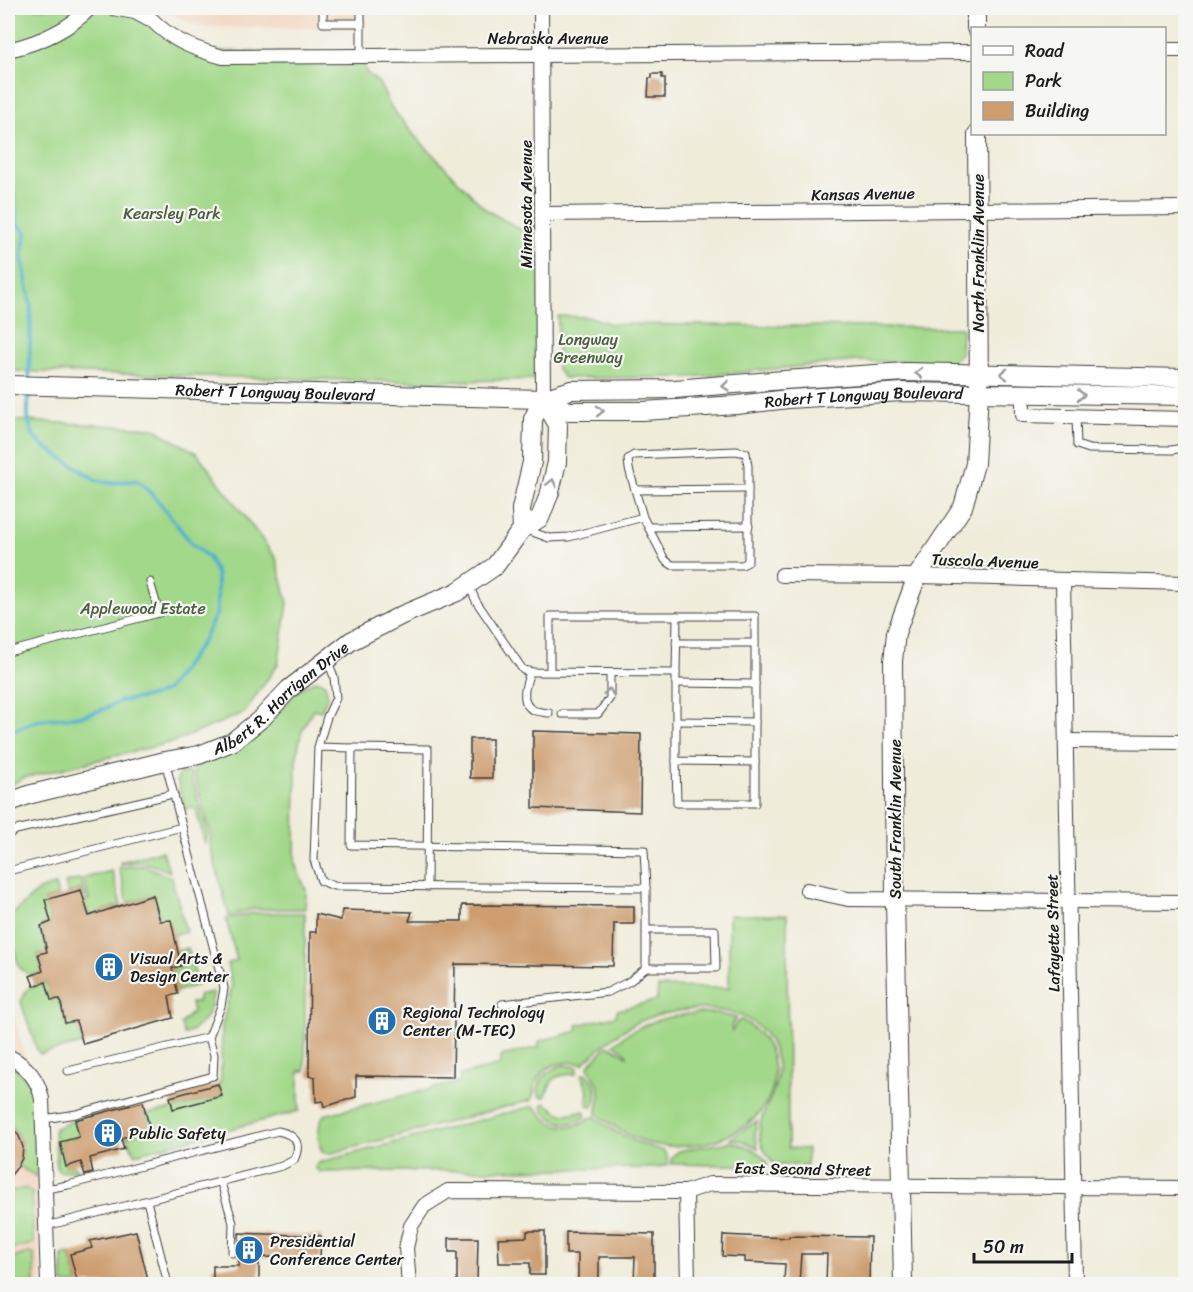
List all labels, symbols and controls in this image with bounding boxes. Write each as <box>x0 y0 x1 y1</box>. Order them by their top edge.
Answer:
street label: Nebraska Avenue <box>487 24 609 53</box>
legend <box>971 27 1166 135</box>
text: Road <box>1025 35 1065 67</box>
text: Park <box>1025 65 1062 97</box>
text: Building <box>1025 95 1089 127</box>
street label: Minnesota Avenue <box>512 140 541 268</box>
street label: North Franklin Avenue <box>964 174 993 332</box>
street label: Kansas Avenue <box>811 179 915 209</box>
park label: Kearsley Park <box>123 199 221 228</box>
park label: Longway Greenway <box>554 325 623 372</box>
one-way arrow <box>915 366 924 379</box>
one-way arrow <box>999 368 1008 380</box>
street label: Robert T Longway Boulevard <box>175 375 376 409</box>
street label: Robert T Longway Boulevard <box>763 377 965 416</box>
one-way arrow <box>722 379 731 392</box>
one-way arrow <box>1077 389 1086 401</box>
one-way arrow <box>595 405 604 417</box>
one-way arrow <box>545 478 558 488</box>
street label: Tuscola Avenue <box>931 545 1039 577</box>
park label: Applewood Estate <box>79 594 206 623</box>
street label: Albert R. Horrigan Drive <box>207 633 355 763</box>
one-way arrow <box>602 687 615 697</box>
street label: South Franklin Avenue <box>881 739 910 899</box>
street label: Lafayette Street <box>1037 874 1069 992</box>
place label: Visual Arts & Design Center <box>130 944 230 991</box>
building icon: Visual Arts & Design Center <box>93 951 125 983</box>
place label: Regional Technology Center (M-TEC) <box>403 998 545 1045</box>
building icon: Regional Technology Center (M-TEC) <box>366 1005 398 1037</box>
building icon: Public Safety <box>92 1117 124 1149</box>
place label: Public Safety <box>129 1119 227 1148</box>
street label: East Second Street <box>734 1153 872 1185</box>
scale bar <box>974 1226 1072 1264</box>
place label: Presidential Conference Center <box>270 1227 405 1274</box>
text: 50 m <box>983 1231 1024 1263</box>
building icon: Presidential Conference Center <box>233 1234 265 1266</box>

